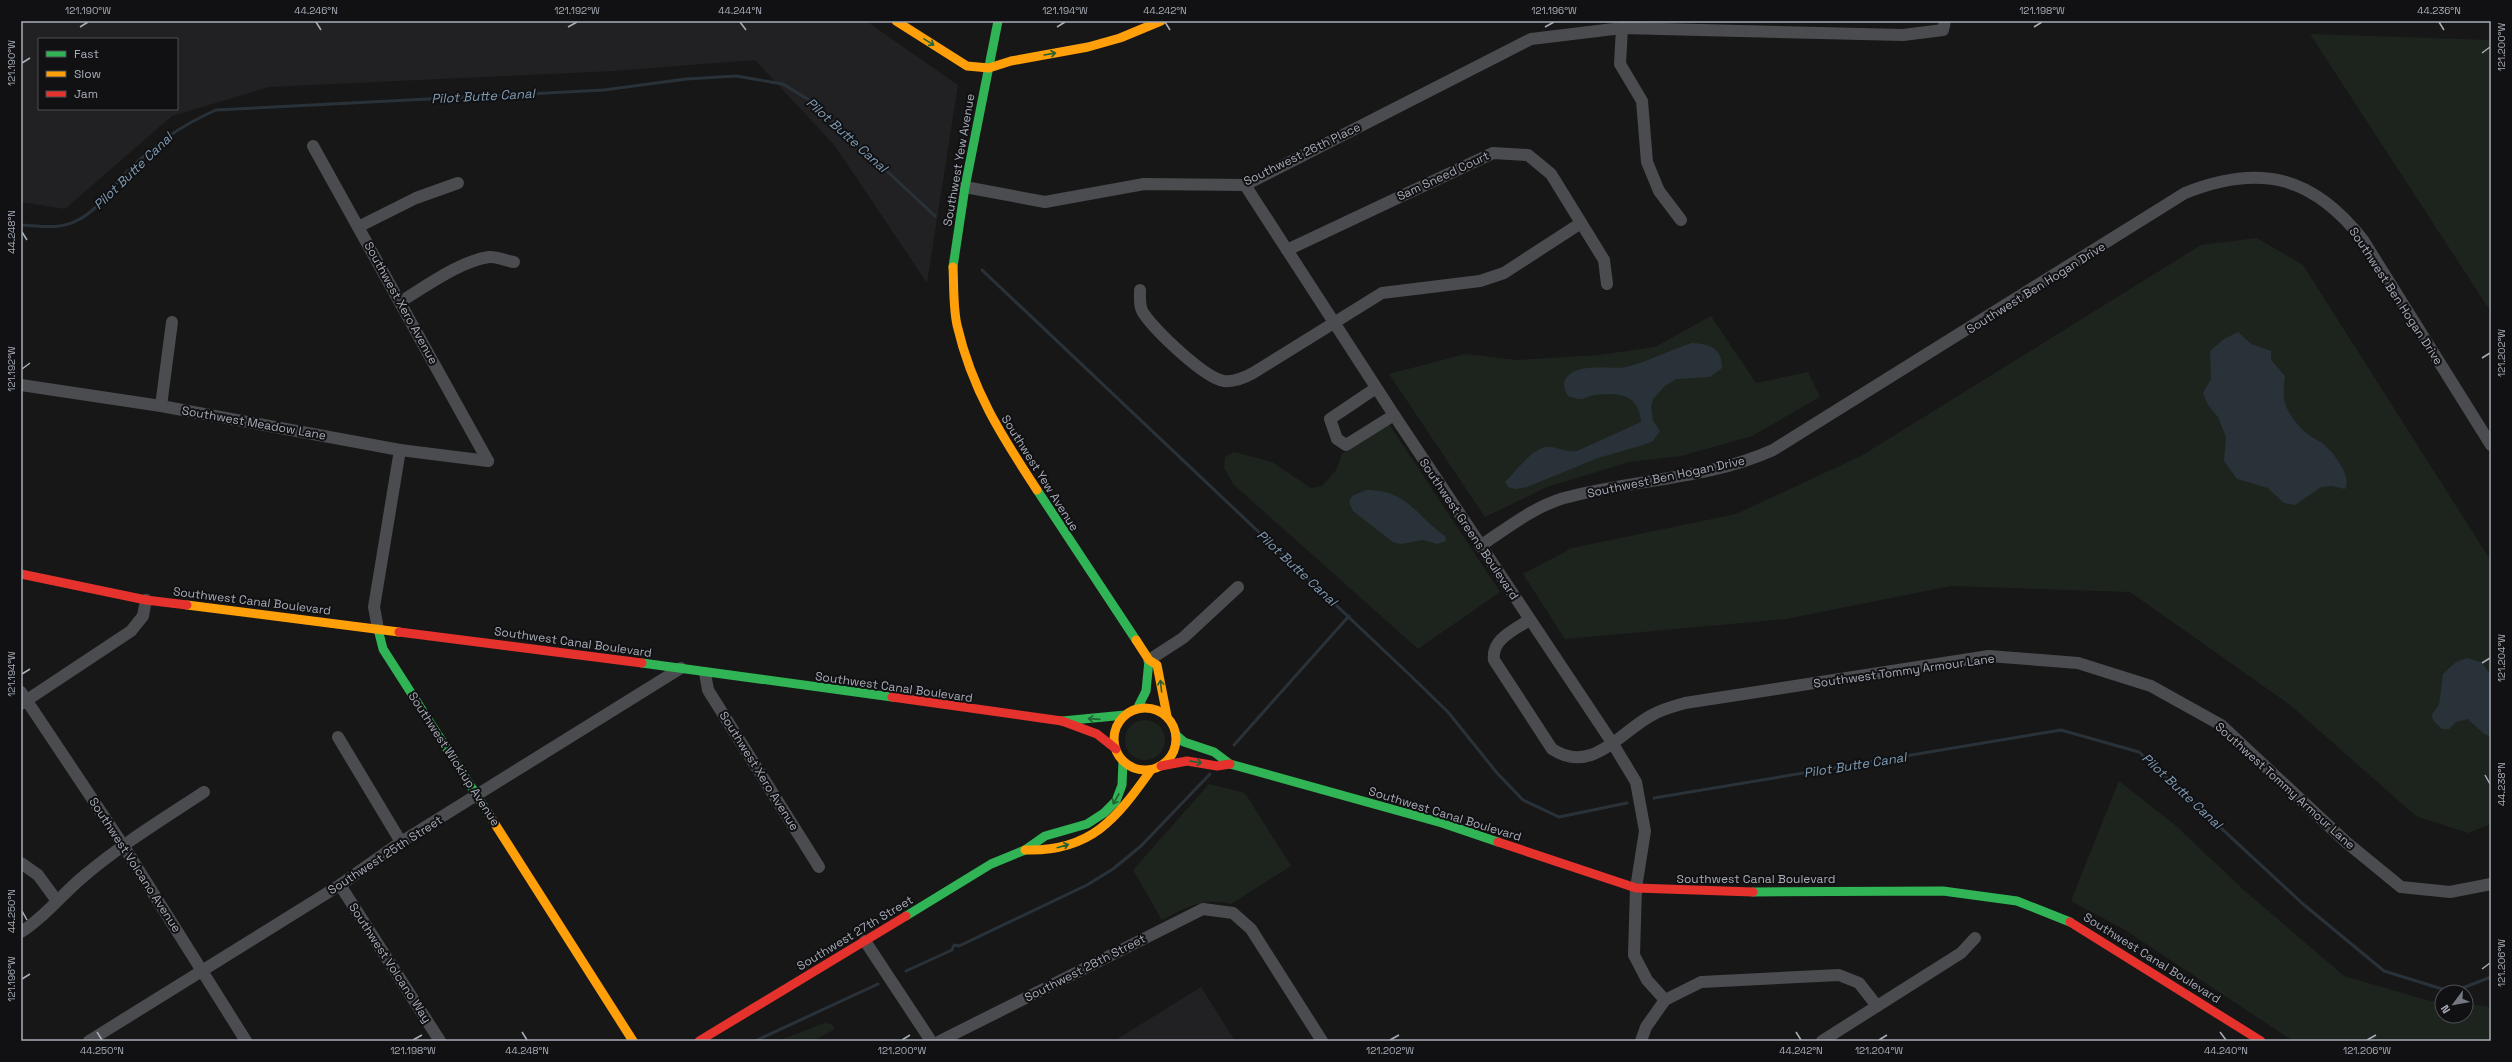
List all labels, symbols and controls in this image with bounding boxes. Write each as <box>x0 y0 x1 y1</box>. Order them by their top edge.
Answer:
text: 121.190°W <box>65 4 111 17</box>
text: 44.246°N <box>294 4 338 17</box>
text: 121.192°W <box>554 4 600 17</box>
text: 44.244°N <box>718 4 762 17</box>
text: 121.194°W <box>1042 4 1088 17</box>
text: 44.242°N <box>1143 4 1187 17</box>
text: 121.196°W <box>1531 4 1577 17</box>
text: 121.198°W <box>2019 4 2065 17</box>
text: 44.236°N <box>2417 4 2461 17</box>
text: 121.200°W <box>2495 23 2508 71</box>
legend <box>38 38 178 110</box>
one-way arrow <box>923 38 934 46</box>
text: 121.190°W <box>5 40 18 86</box>
text: Fast <box>74 46 99 62</box>
one-way arrow <box>1043 50 1056 58</box>
text: Slow <box>74 66 101 82</box>
water label: Pilot Butte Canal <box>431 85 537 107</box>
text: Jam <box>74 86 98 102</box>
street label: Southwest Yew Avenue <box>939 92 979 228</box>
water label: Pilot Butte Canal <box>803 94 892 177</box>
street label: Southwest 26th Place <box>1241 119 1363 189</box>
water label: Pilot Butte Canal <box>90 128 177 213</box>
street label: Sam Sneed Court <box>1394 148 1492 204</box>
text: 44.248°N <box>5 210 18 254</box>
street label: Southwest Ben Hogan Drive <box>2345 224 2447 368</box>
street label: Southwest Xero Avenue <box>361 239 441 367</box>
street label: Southwest Ben Hogan Drive <box>1964 239 2108 337</box>
text: 121.202°W <box>2495 329 2508 377</box>
text: 121.192°W <box>5 346 18 392</box>
street label: Southwest Meadow Lane <box>181 402 327 444</box>
street label: Southwest Yew Avenue <box>998 412 1082 534</box>
street label: Southwest Ben Hogan Drive <box>1586 452 1746 502</box>
street label: Southwest Greens Boulevard <box>1416 455 1522 603</box>
water label: Pilot Butte Canal <box>1253 526 1342 611</box>
street label: Southwest Canal Boulevard <box>172 583 332 619</box>
street label: Southwest Canal Boulevard <box>493 623 653 661</box>
text: 121.204°W <box>2495 634 2508 682</box>
street label: Southwest Tommy Armour Lane <box>1812 650 1996 692</box>
text: 121.194°W <box>5 651 18 697</box>
street label: Southwest Canal Boulevard <box>814 668 974 706</box>
one-way arrow <box>1157 680 1165 693</box>
street label: Southwest Wickiup Avenue <box>405 689 503 829</box>
street label: Southwest Xero Avenue <box>716 708 802 834</box>
one-way arrow <box>1088 715 1101 722</box>
street label: Southwest Tommy Armour Lane <box>2212 719 2358 853</box>
water label: Pilot Butte Canal <box>1803 748 1909 781</box>
water label: Pilot Butte Canal <box>2138 749 2227 834</box>
one-way arrow <box>1189 758 1202 766</box>
text: 44.238°N <box>2495 762 2508 806</box>
street label: Southwest Canal Boulevard <box>1367 783 1523 845</box>
one-way arrow <box>1112 793 1119 805</box>
street label: Southwest Volcano Avenue <box>85 795 185 935</box>
street label: Southwest 25th Street <box>325 812 445 898</box>
one-way arrow <box>1056 842 1069 849</box>
street label: Southwest Canal Boulevard <box>1677 871 1835 887</box>
text: 44.250°N <box>5 889 18 933</box>
street label: Southwest 27th Street <box>794 892 916 974</box>
street label: Southwest Volcano Way <box>345 900 435 1026</box>
street label: Southwest Canal Boulevard <box>2080 909 2224 1007</box>
street label: Southwest 28th Street <box>1022 931 1148 1005</box>
text: 121.206°W <box>2495 939 2508 987</box>
text: 121.196°W <box>5 956 18 1002</box>
north arrow <box>2434 984 2474 1024</box>
text: N <box>2438 1002 2453 1016</box>
text: 44.250°N <box>80 1044 124 1057</box>
text: 121.198°W <box>390 1044 436 1057</box>
text: 44.248°N <box>505 1044 549 1057</box>
text: 121.200°W <box>878 1044 926 1057</box>
text: 121.202°W <box>1366 1044 1414 1057</box>
text: 44.242°N <box>1779 1044 1823 1057</box>
text: 121.204°W <box>1855 1044 1903 1057</box>
text: 44.240°N <box>2204 1044 2248 1057</box>
text: 121.206°W <box>2343 1044 2391 1057</box>

